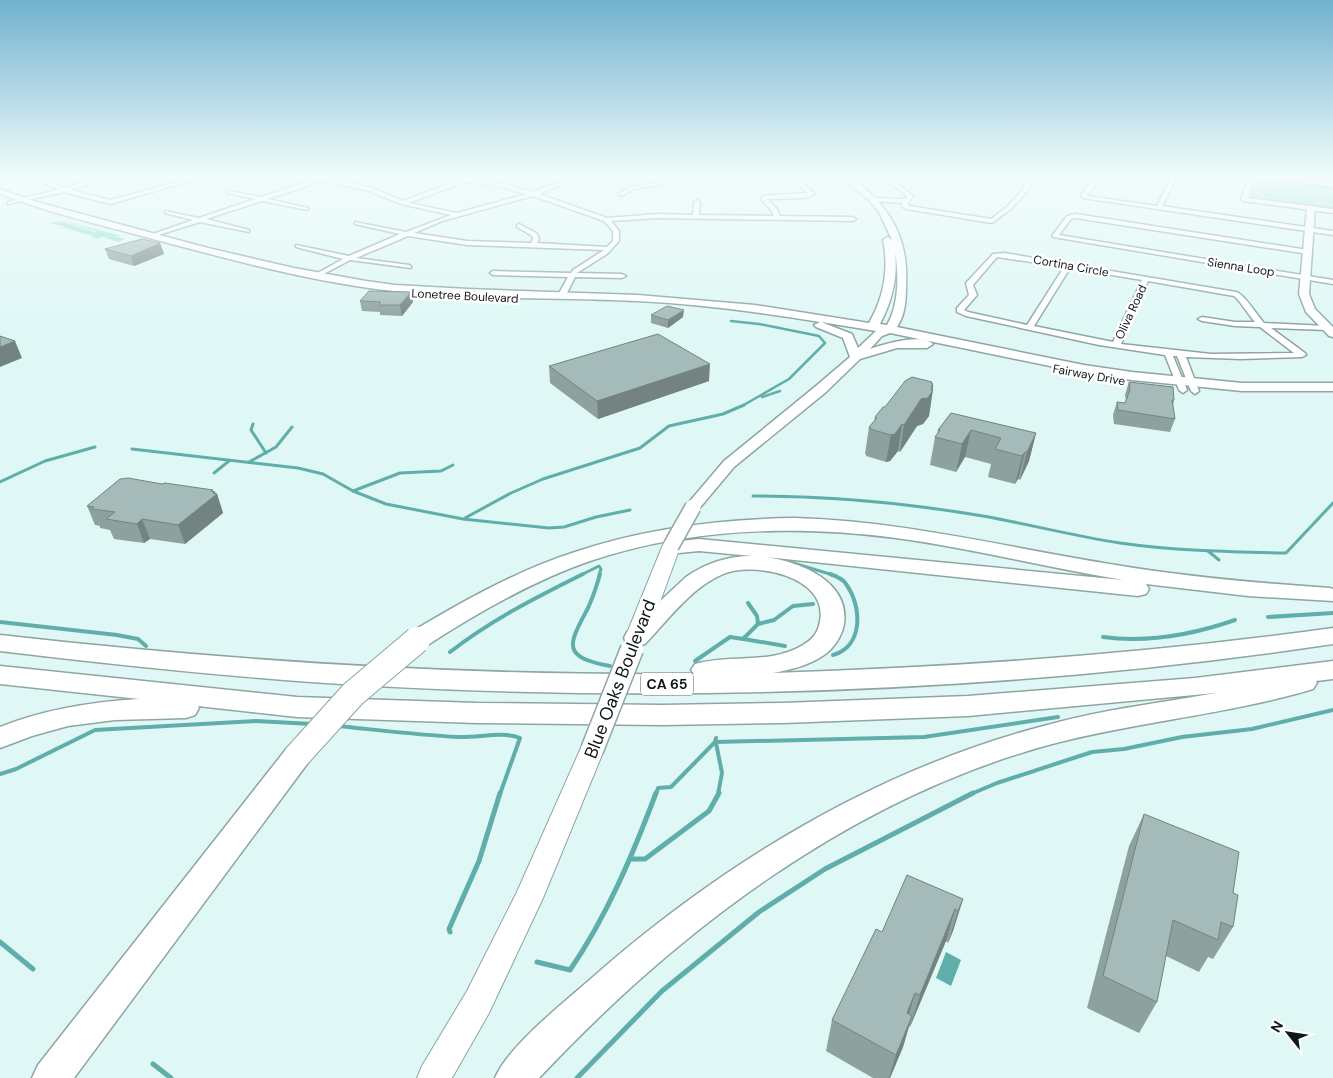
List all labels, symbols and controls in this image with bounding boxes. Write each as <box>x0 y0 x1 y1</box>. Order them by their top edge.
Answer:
street label: Cortina Circle <box>1032 251 1110 281</box>
street label: Sienna Loop <box>1206 254 1276 280</box>
street label: Oliva Road <box>1111 282 1151 342</box>
street label: Lonetree Boulevard <box>411 285 519 307</box>
street label: Fairway Drive <box>1051 361 1127 389</box>
street label: Blue Oaks Boulevard <box>579 596 661 762</box>
road number: CA 65 <box>641 672 693 696</box>
north arrow <box>1263 1008 1313 1058</box>
text: N <box>1266 1018 1287 1035</box>

